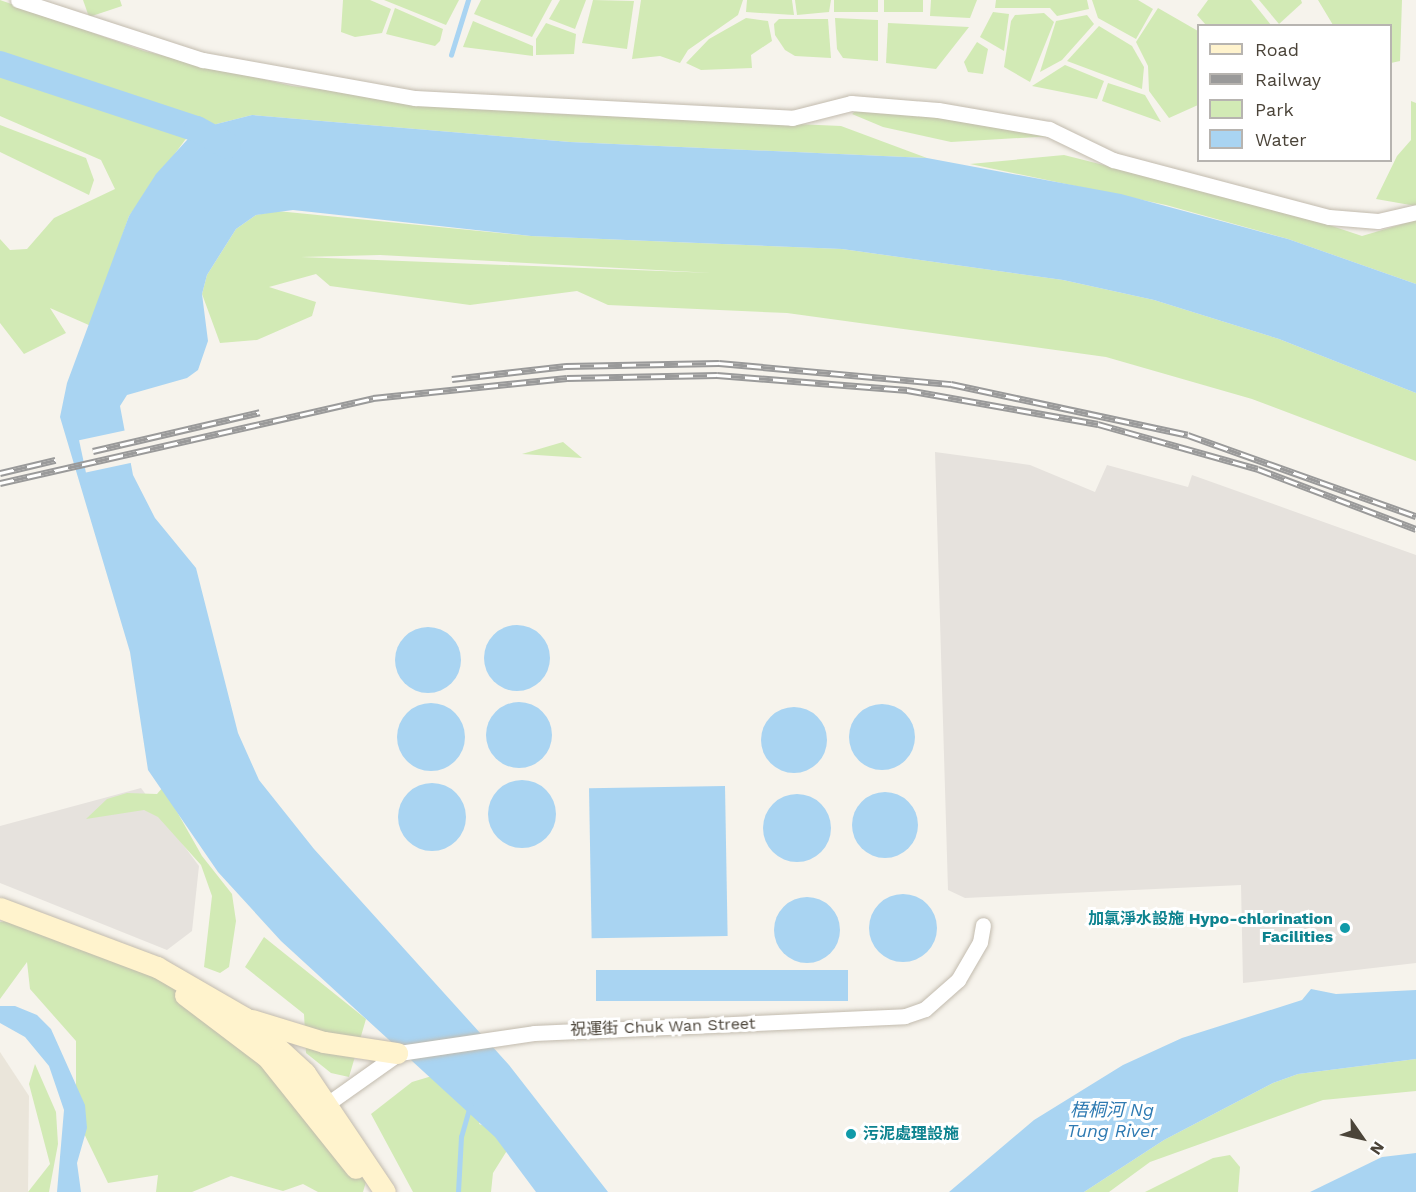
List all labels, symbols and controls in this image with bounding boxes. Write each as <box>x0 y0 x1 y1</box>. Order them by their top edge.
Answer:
legend <box>1197 24 1392 162</box>
text: Road <box>1255 39 1299 60</box>
text: Railway <box>1255 69 1321 90</box>
text: Park <box>1255 99 1294 120</box>
text: Water <box>1255 129 1307 150</box>
place label: 加氯淨水設施 Hypo-chlorination Facilities <box>1088 909 1333 947</box>
marker: 加氯淨水設施 Hypo-chlorination Facilities <box>1338 921 1352 935</box>
street label: 祝運街 Chuk Wan Street <box>570 1014 756 1040</box>
water label: 梧桐河 Ng Tung River <box>1067 1100 1157 1142</box>
north arrow <box>1332 1108 1392 1168</box>
place label: 污泥處理設施 <box>863 1124 959 1144</box>
marker: 污泥處理設施 <box>844 1127 858 1141</box>
text: N <box>1366 1138 1389 1159</box>

